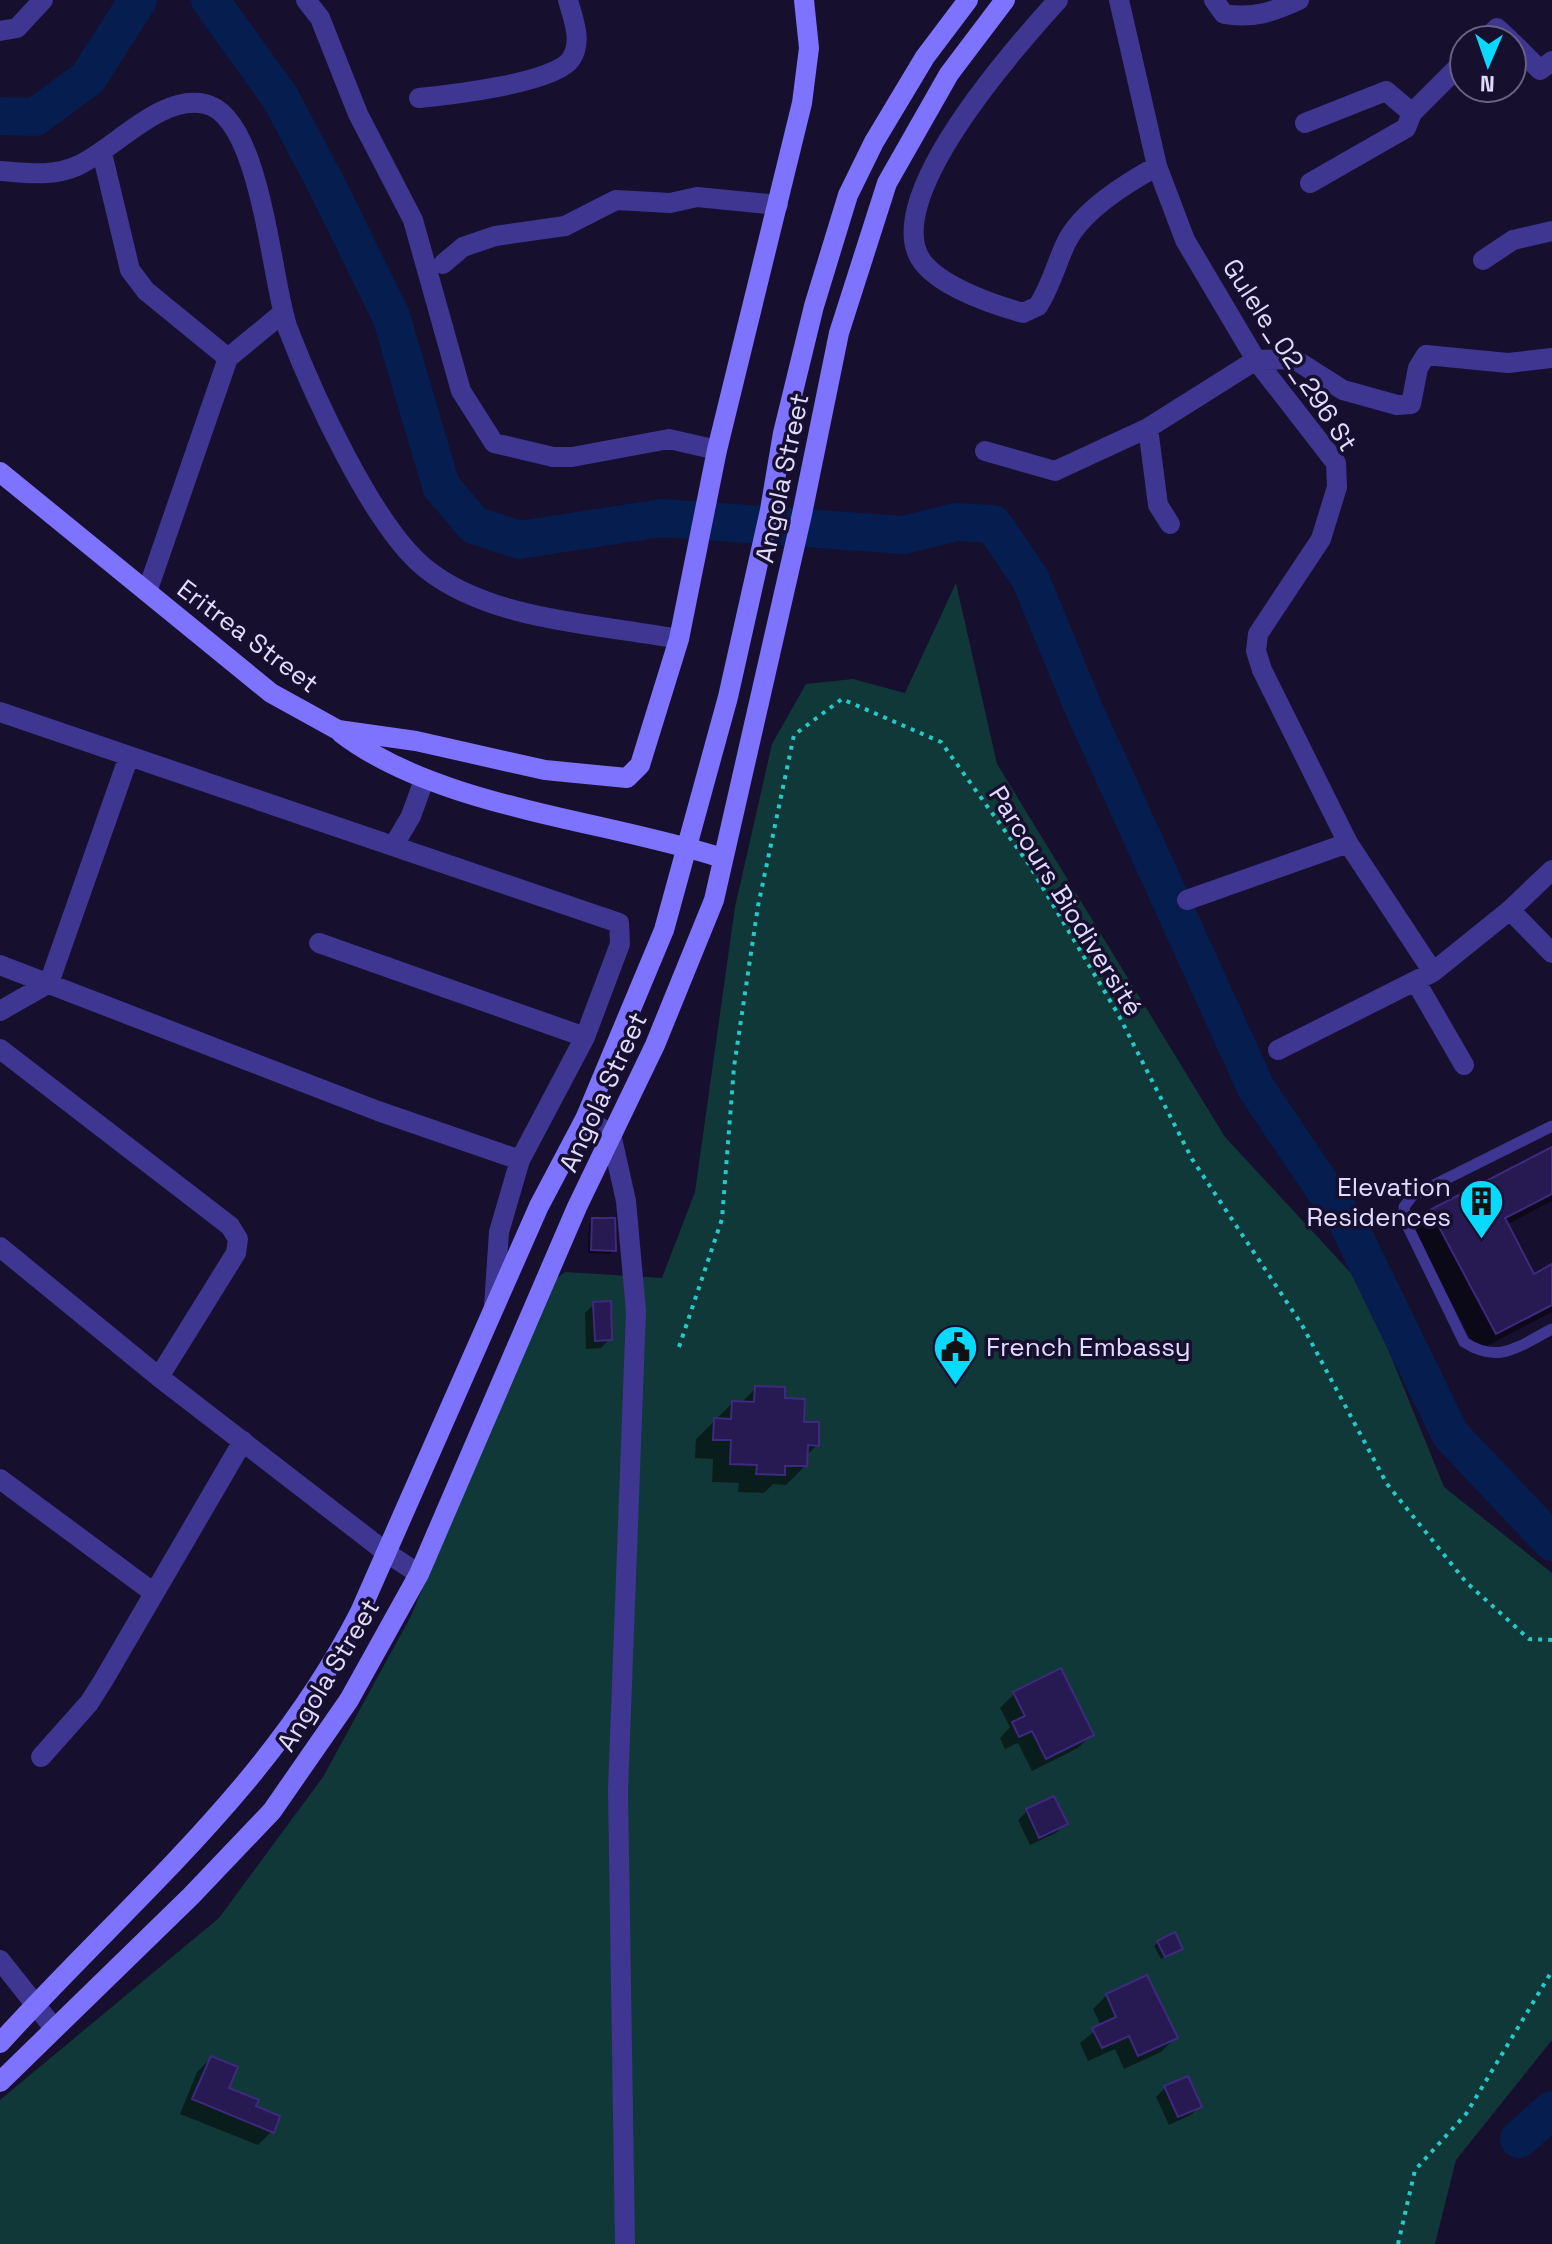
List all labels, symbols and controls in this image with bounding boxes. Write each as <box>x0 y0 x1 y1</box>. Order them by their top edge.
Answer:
north arrow <box>1448 24 1528 104</box>
text: N <box>1479 70 1495 98</box>
street label: Gulele_02_296 St <box>1215 252 1365 458</box>
street label: Angola Street <box>747 390 817 566</box>
street label: Eritrea Street <box>170 572 326 700</box>
street label: Parcours Biodiversité <box>981 780 1151 1022</box>
street label: Angola Street <box>551 1007 655 1177</box>
place label: Elevation Residences <box>1306 1170 1451 1234</box>
building icon: Elevation Residences <box>1458 1178 1506 1241</box>
public building icon: French Embassy <box>931 1323 979 1386</box>
place label: French Embassy <box>986 1330 1191 1364</box>
street label: Angola Street <box>269 1592 387 1758</box>

